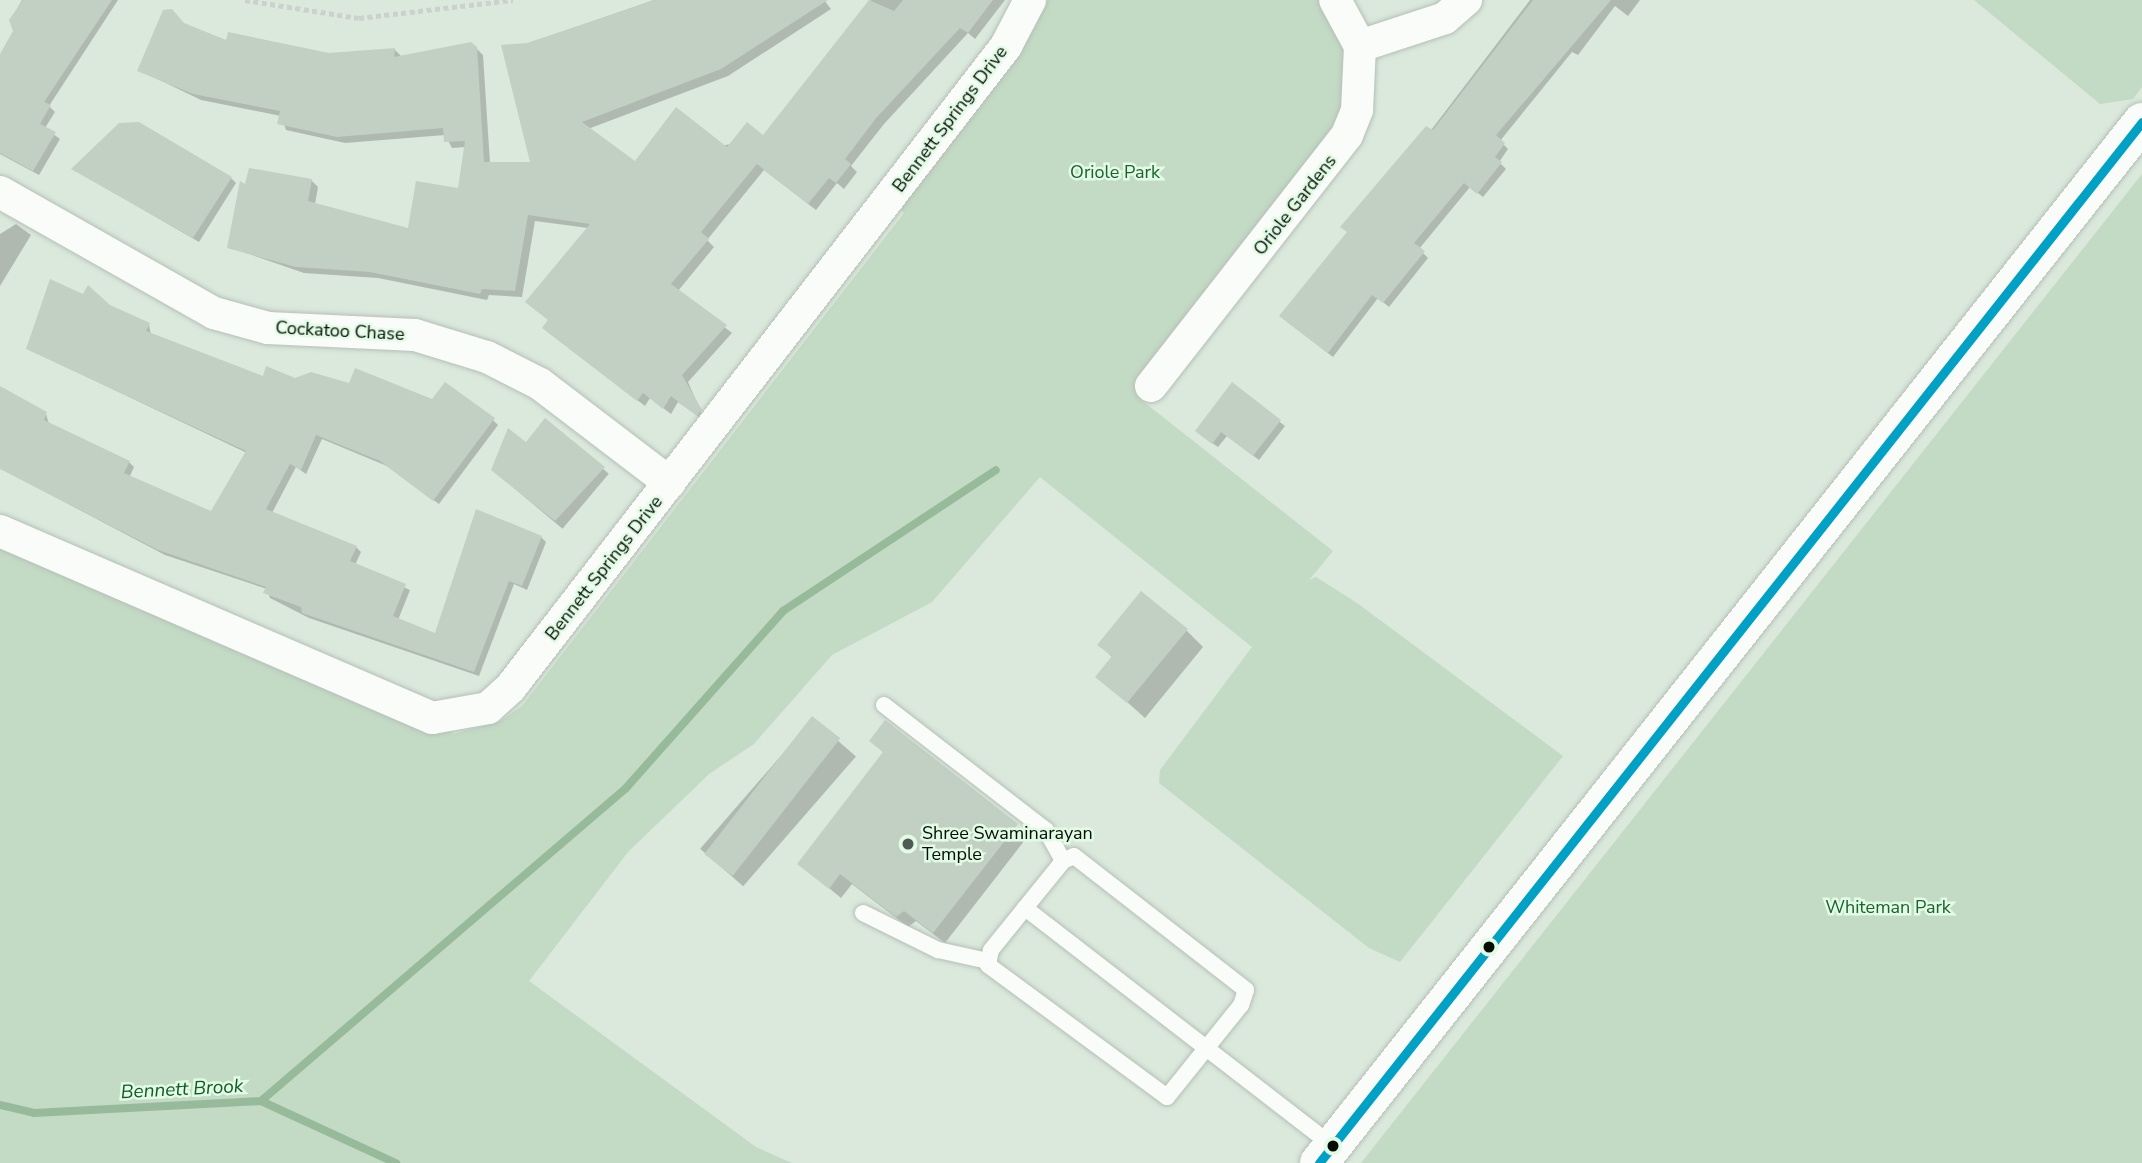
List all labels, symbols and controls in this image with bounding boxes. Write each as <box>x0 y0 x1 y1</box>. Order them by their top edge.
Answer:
street label: Bennett Springs Drive <box>888 42 1012 196</box>
street label: Oriole Gardens <box>1249 150 1341 260</box>
park label: Oriole Park <box>1070 161 1160 183</box>
street label: Cockatoo Chase <box>275 317 405 345</box>
street label: Bennett Springs Drive <box>541 491 667 645</box>
place label: Shree Swaminarayan Temple <box>922 823 1093 866</box>
marker: Shree Swaminarayan Temple <box>900 836 916 852</box>
park label: Whiteman Park <box>1825 896 1951 918</box>
unlabelled marker <box>1482 940 1496 954</box>
water label: Bennett Brook <box>120 1075 244 1105</box>
unlabelled marker <box>1326 1139 1340 1153</box>

